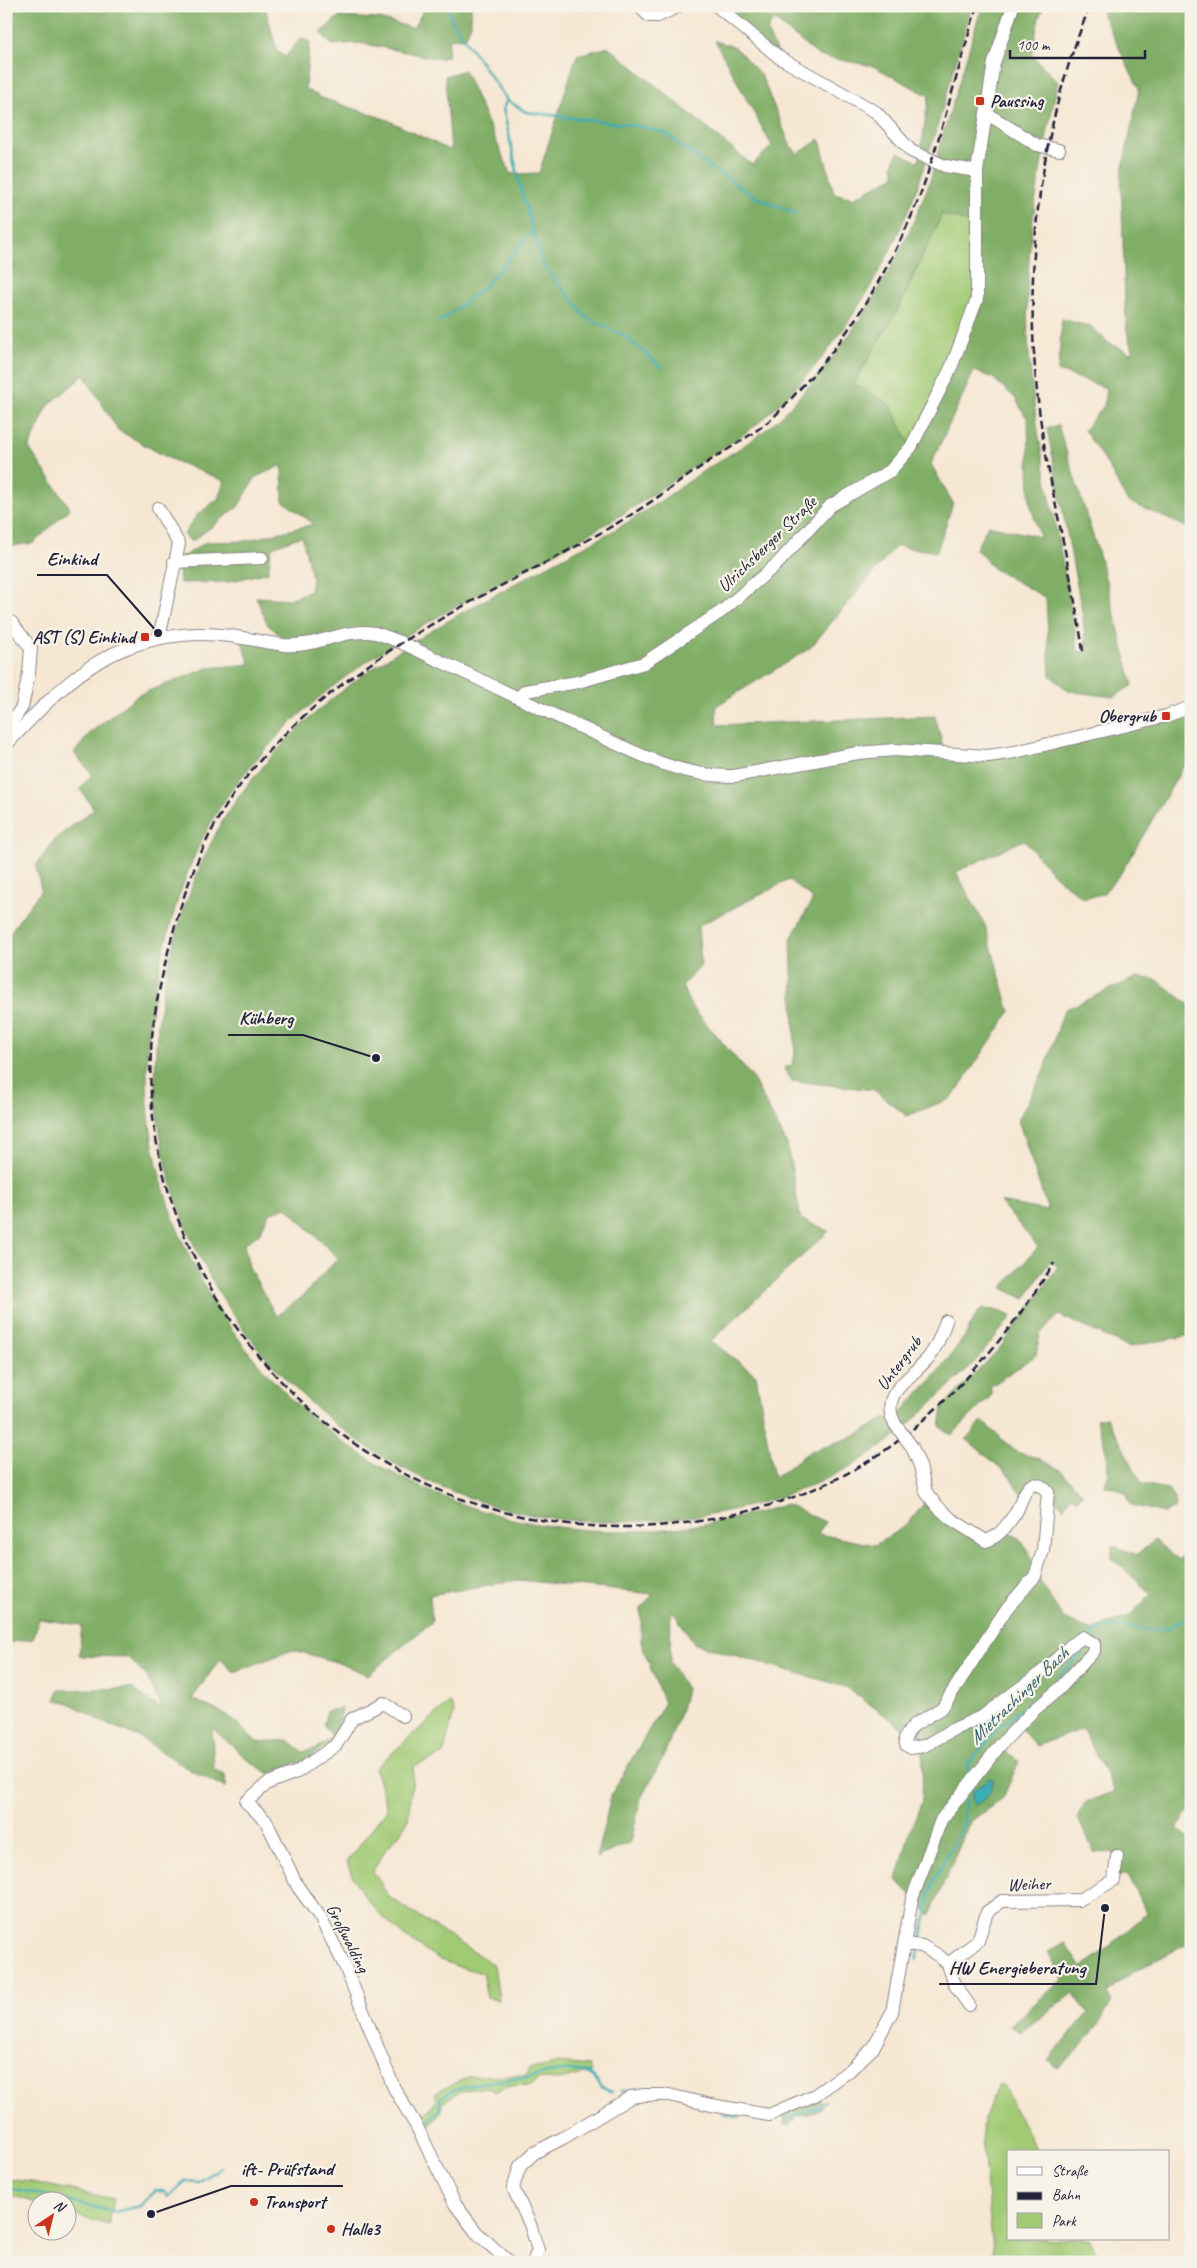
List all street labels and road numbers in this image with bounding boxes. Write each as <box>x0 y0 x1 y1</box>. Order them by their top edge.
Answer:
street label: Ulrichsberger Straße <box>713 490 822 597</box>
street label: Untergrub <box>871 1331 927 1395</box>
street label: Weiher <box>1007 1872 1052 1896</box>
street label: Großwalding <box>321 1900 375 1977</box>

